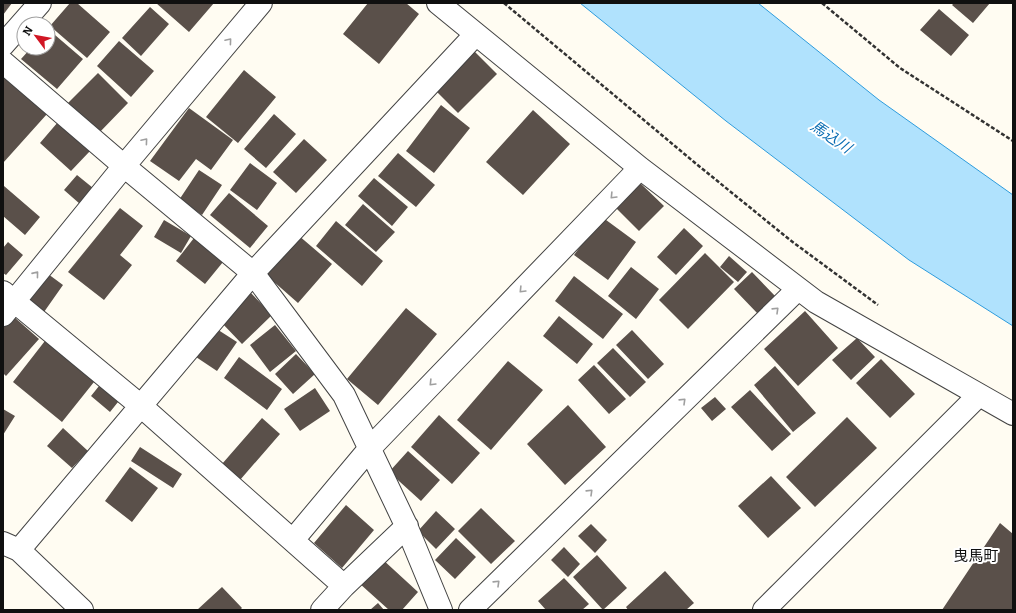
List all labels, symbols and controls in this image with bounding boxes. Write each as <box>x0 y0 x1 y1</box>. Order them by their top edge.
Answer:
north arrow <box>16 16 56 56</box>
text: N <box>20 23 36 38</box>
one-way arrow <box>224 39 231 46</box>
water label: 馬込川 <box>807 117 856 158</box>
one-way arrow <box>140 138 147 145</box>
one-way arrow <box>610 191 618 199</box>
one-way arrow <box>32 272 39 279</box>
one-way arrow <box>520 285 527 293</box>
one-way arrow <box>771 307 779 315</box>
one-way arrow <box>429 378 437 386</box>
one-way arrow <box>678 398 686 406</box>
one-way arrow <box>585 489 593 497</box>
district label: 曳馬町 <box>953 547 999 565</box>
one-way arrow <box>492 580 500 588</box>

